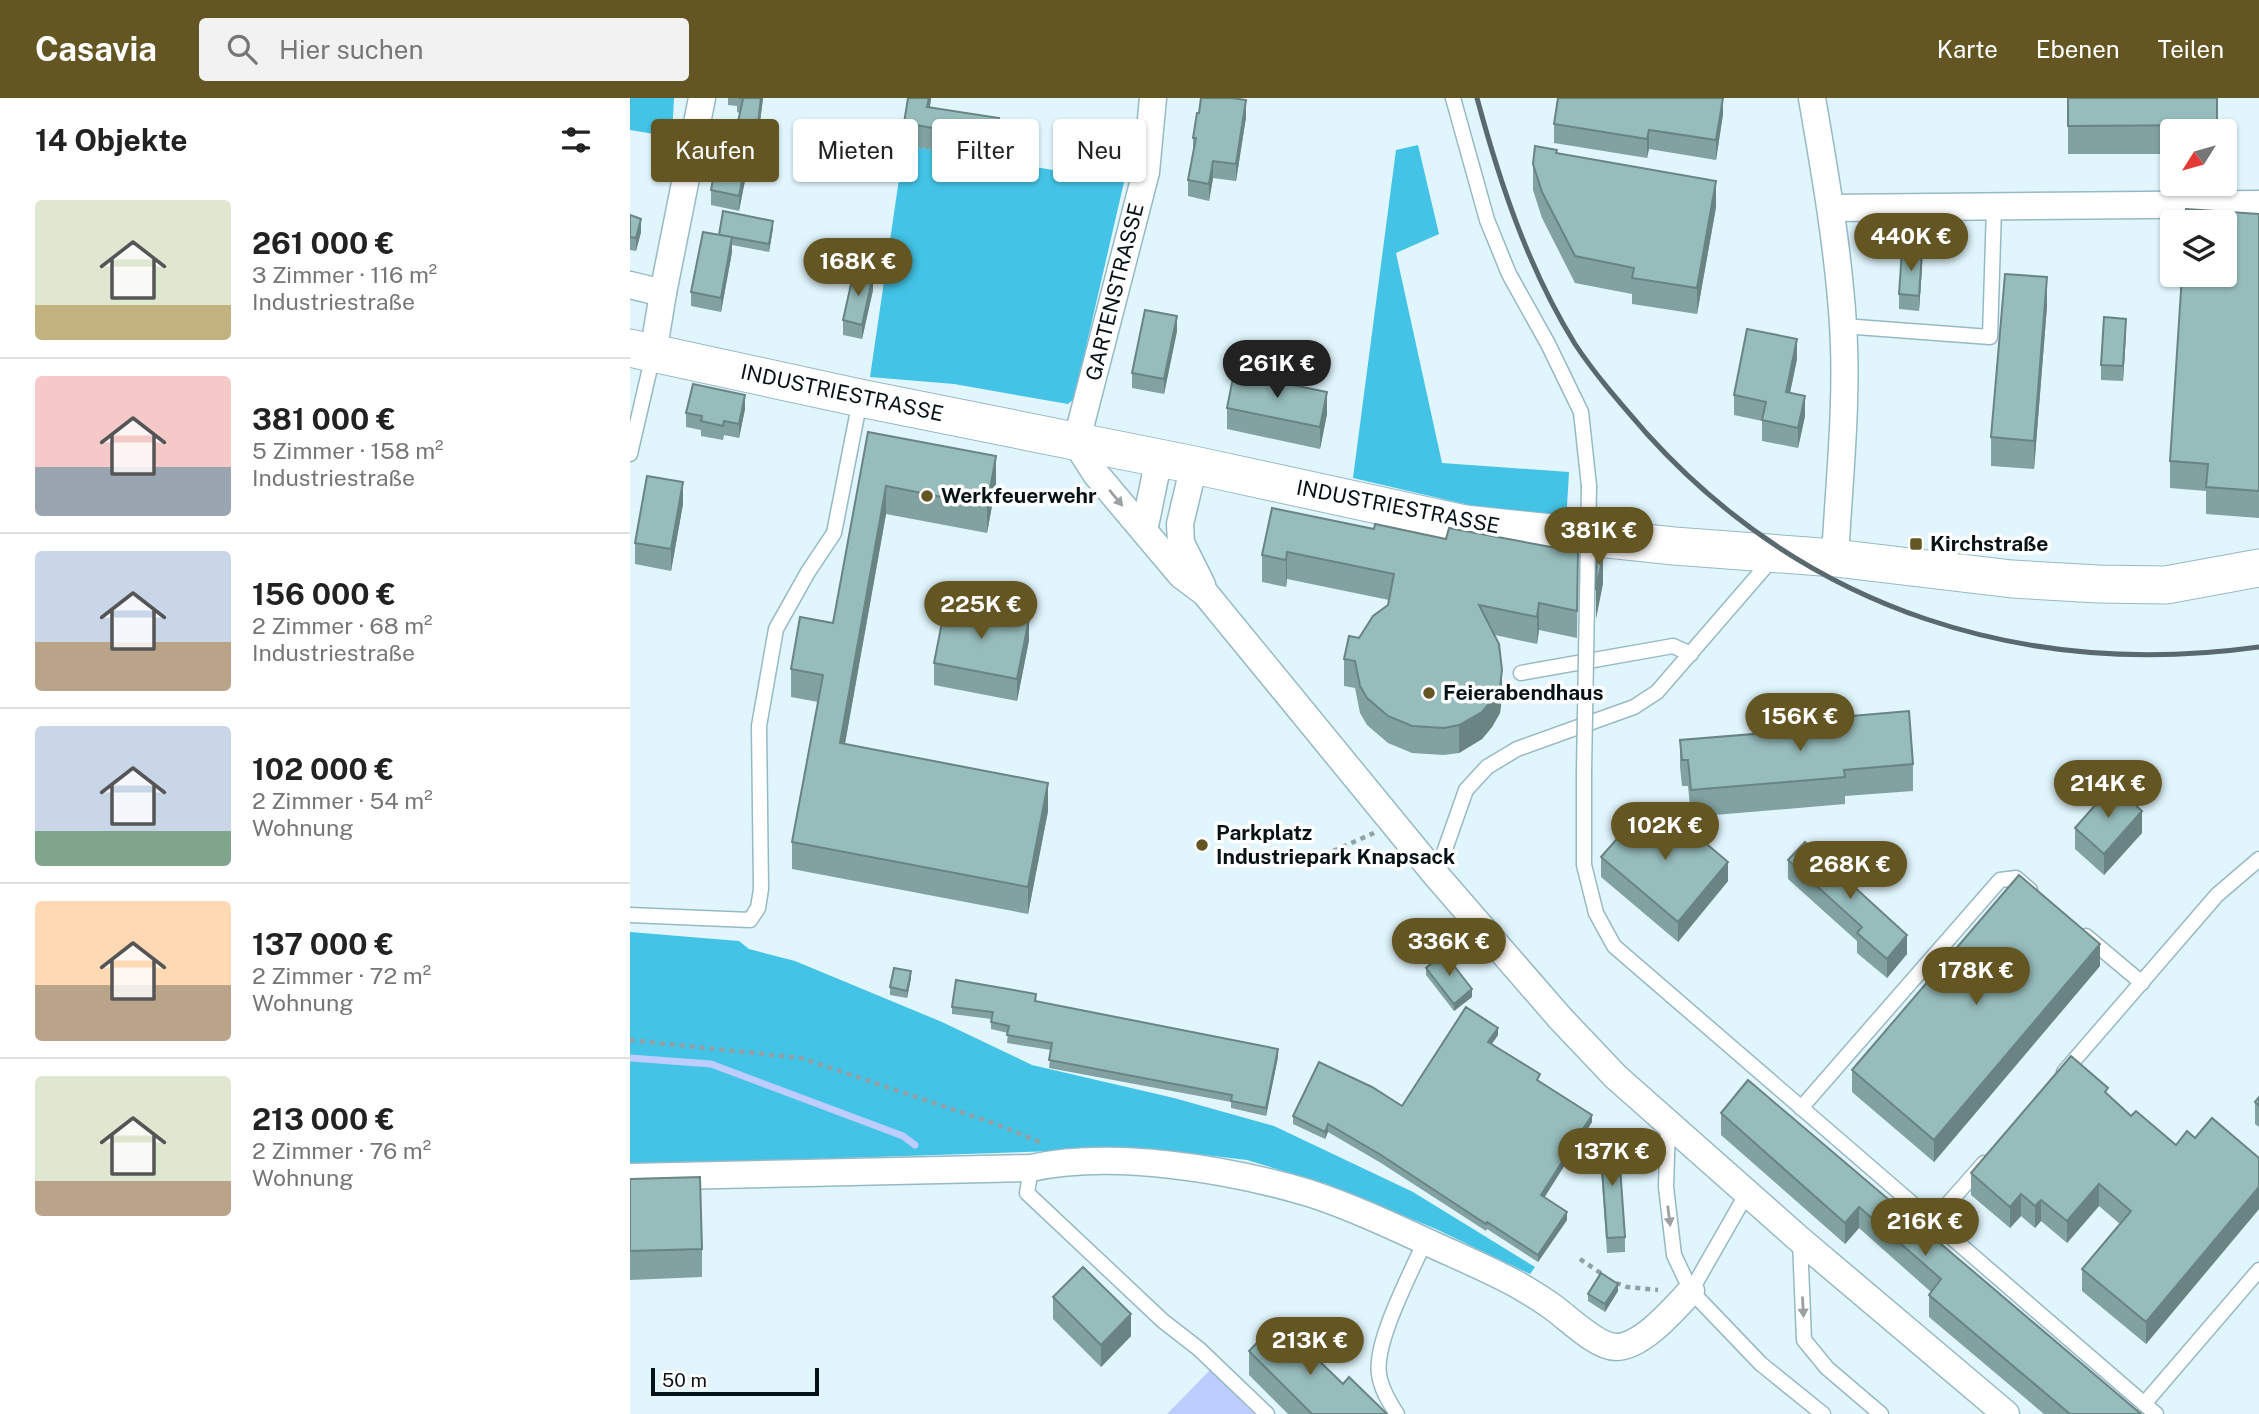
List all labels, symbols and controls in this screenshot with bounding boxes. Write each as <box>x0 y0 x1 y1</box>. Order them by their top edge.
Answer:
search box <box>199 18 689 81</box>
text: Casavia <box>35 30 157 68</box>
icon: search <box>223 30 261 68</box>
text: Hier suchen <box>279 34 424 65</box>
text: Karte <box>1937 35 1998 63</box>
text: Ebenen <box>2036 35 2120 63</box>
text: Teilen <box>2158 35 2224 63</box>
chip: Kaufen <box>651 119 779 182</box>
chip: Mieten <box>793 119 918 182</box>
chip: Filter <box>932 119 1039 182</box>
chip: Neu <box>1053 119 1146 182</box>
north arrow <box>2160 119 2236 196</box>
map controls <box>2160 119 2237 287</box>
icon: filters <box>557 121 595 159</box>
text: 14 Objekte <box>35 122 188 158</box>
street label: GARTENSTRASSE <box>1080 200 1149 383</box>
button: layers <box>2160 210 2237 287</box>
pin: 440K € <box>1854 214 1968 273</box>
text: 440K € <box>1870 222 1952 249</box>
text: 261 000 € <box>252 225 395 261</box>
icon: home <box>91 228 175 312</box>
pin: 168K € <box>801 238 915 298</box>
text: 168K € <box>819 247 897 274</box>
text: 3 Zimmer · 116 m² <box>252 261 437 288</box>
text: Industriestraße <box>252 288 415 315</box>
pin: 261K € <box>1220 341 1334 400</box>
text: 261K € <box>1239 349 1315 376</box>
street label: INDUSTRIESTRASSE <box>738 359 946 426</box>
text: 381 000 € <box>252 401 396 437</box>
icon: home <box>91 404 175 488</box>
text: 5 Zimmer · 158 m² <box>252 437 443 464</box>
text: Industriestraße <box>252 464 415 491</box>
street label: INDUSTRIESTRASSE <box>1294 475 1502 539</box>
place label: Werkfeuerwehr <box>941 483 1097 508</box>
marker: Werkfeuerwehr <box>919 488 935 504</box>
one-way arrow <box>1108 489 1124 507</box>
pin: 381K € <box>1542 508 1656 567</box>
text: 381K € <box>1560 516 1638 543</box>
place label: Kirchstraße <box>1930 531 2048 556</box>
marker: Kirchstraße <box>1908 536 1924 552</box>
text: 156 000 € <box>252 576 396 612</box>
icon: home <box>91 579 175 663</box>
pin: 225K € <box>924 582 1038 641</box>
text: 225K € <box>940 590 1022 617</box>
text: 2 Zimmer · 68 m² <box>252 612 433 639</box>
text: Industriestraße <box>252 639 415 666</box>
place label: Feierabendhaus <box>1443 680 1604 705</box>
marker: Feierabendhaus <box>1421 685 1437 701</box>
pin: 156K € <box>1743 694 1857 753</box>
text: 156K € <box>1761 702 1839 729</box>
text: 102 000 € <box>252 751 394 787</box>
icon: home <box>91 754 175 838</box>
pin: 214K € <box>2051 760 2165 820</box>
text: 214K € <box>2070 769 2146 796</box>
text: 2 Zimmer · 54 m² <box>252 787 433 814</box>
pin: 102K € <box>1608 802 1722 862</box>
text: 102K € <box>1627 811 1703 838</box>
text: Wohnung <box>252 814 354 841</box>
place label: Parkplatz Industriepark Knapsack <box>1216 820 1455 869</box>
marker: Parkplatz Industriepark Knapsack <box>1194 837 1210 853</box>
pin: 268K € <box>1793 842 1907 901</box>
text: 268K € <box>1809 850 1891 877</box>
pin: 336K € <box>1392 918 1506 978</box>
text: 137 000 € <box>252 926 394 962</box>
text: 336K € <box>1408 927 1490 954</box>
icon: home <box>91 929 175 1013</box>
pin: 178K € <box>1919 948 2033 1007</box>
text: 178K € <box>1938 956 2014 983</box>
text: 2 Zimmer · 72 m² <box>252 962 431 989</box>
text: Wohnung <box>252 989 354 1016</box>
text: 213 000 € <box>252 1101 395 1137</box>
icon: home <box>91 1104 175 1188</box>
pin: 137K € <box>1555 1128 1669 1188</box>
text: 2 Zimmer · 76 m² <box>252 1137 431 1164</box>
text: 137K € <box>1574 1137 1650 1164</box>
text: Wohnung <box>252 1164 354 1191</box>
pin: 216K € <box>1868 1198 1982 1258</box>
one-way arrow <box>1664 1205 1675 1227</box>
text: 216K € <box>1887 1207 1963 1234</box>
one-way arrow <box>1797 1297 1808 1319</box>
pin: 213K € <box>1253 1318 1367 1377</box>
text: 213K € <box>1272 1326 1348 1353</box>
scale bar <box>651 1365 819 1397</box>
text: 50 m <box>662 1369 707 1391</box>

